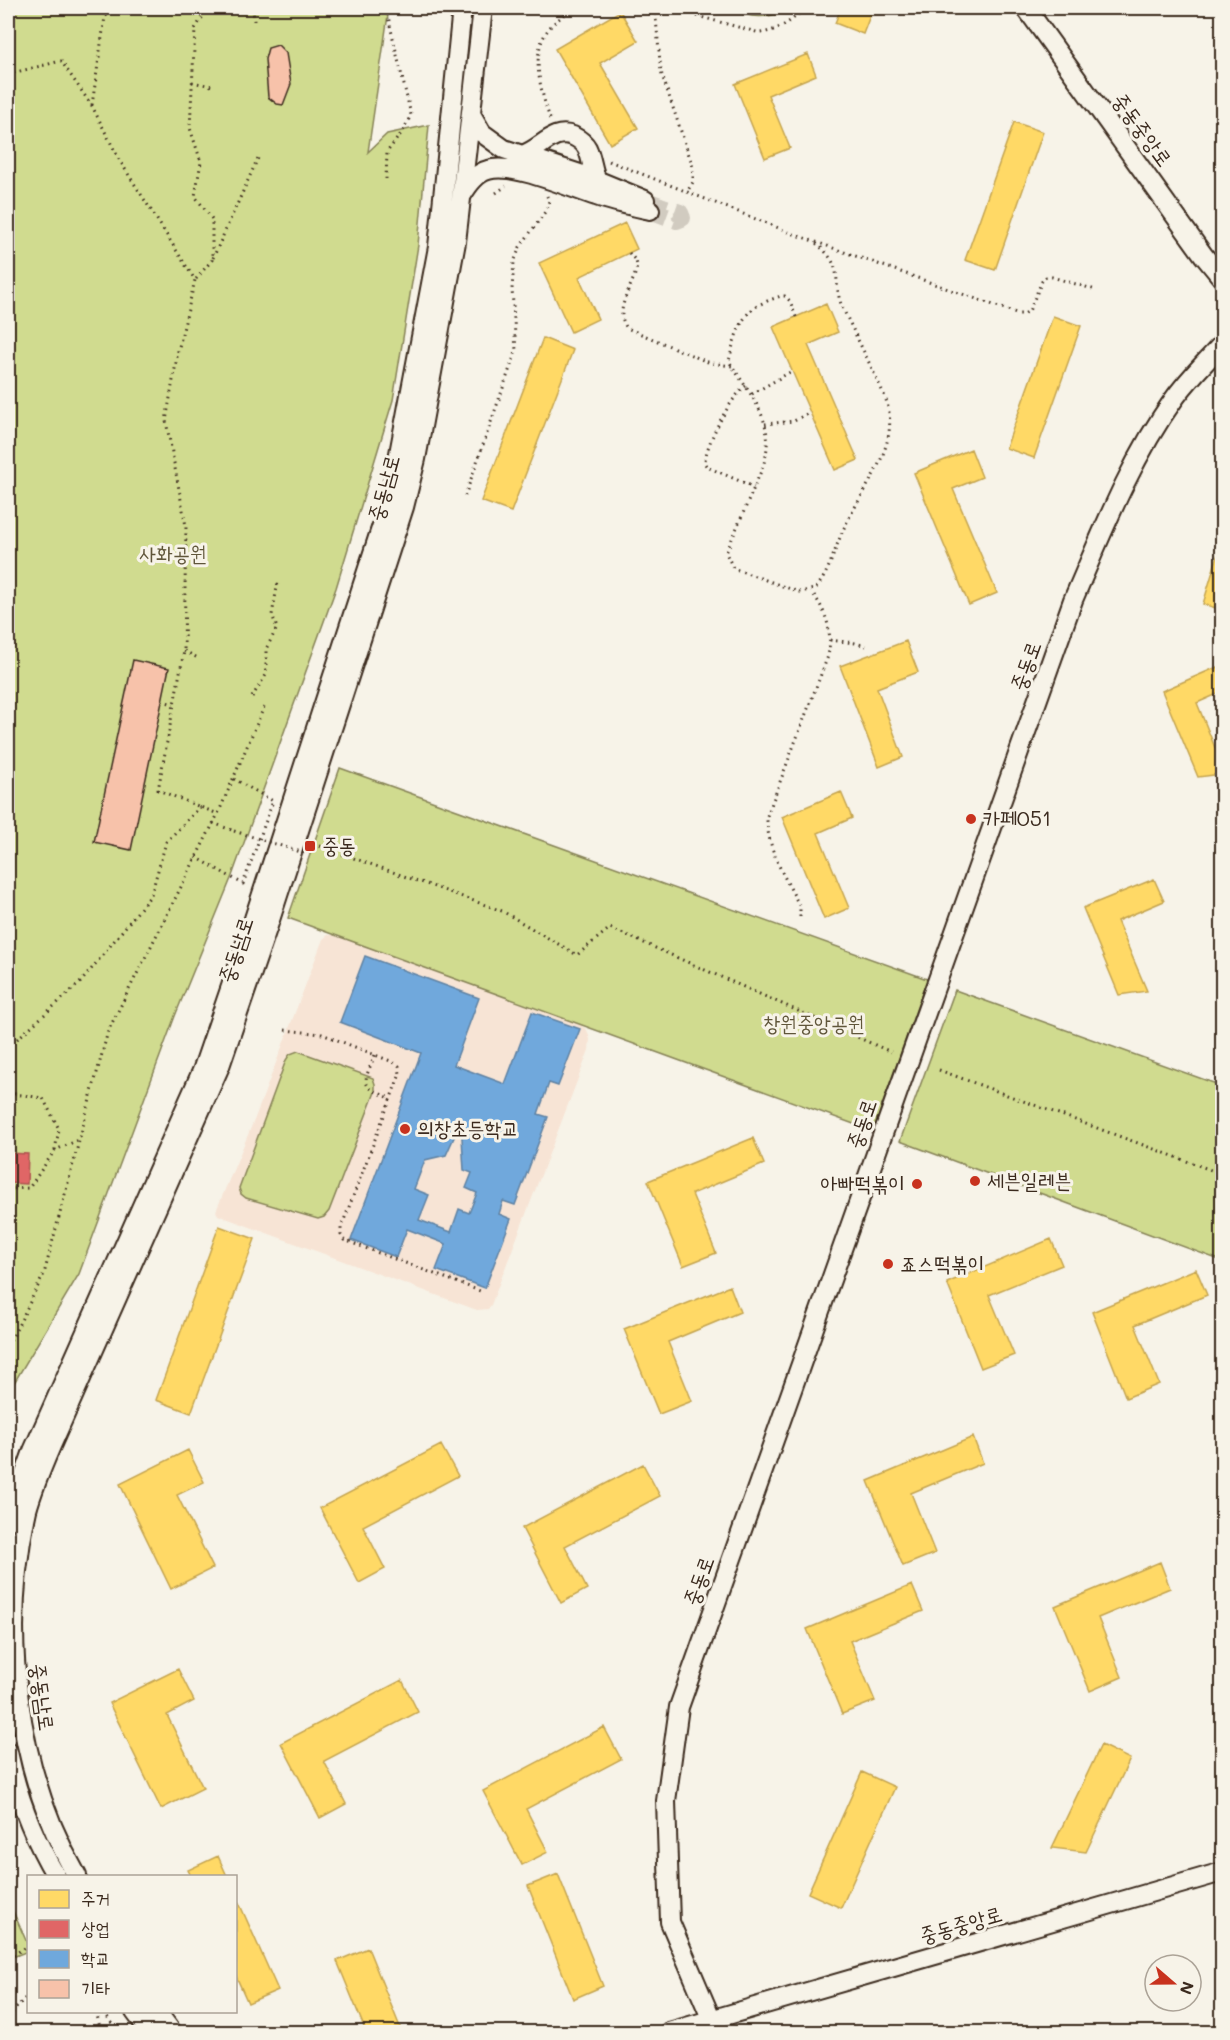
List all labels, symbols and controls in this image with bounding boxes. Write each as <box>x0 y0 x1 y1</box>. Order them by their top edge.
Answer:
street label: 중동중앙로 <box>1107 87 1179 171</box>
street label: 중동남로 <box>361 451 404 524</box>
park label: 사화공원 <box>139 539 207 566</box>
street label: 중동로 <box>1003 637 1046 694</box>
place label: 카페051 <box>983 804 1051 831</box>
marker: 카페051 <box>964 812 978 826</box>
place label: 중동 <box>322 831 356 858</box>
marker: 중동 <box>303 839 317 853</box>
street label: 중동남로 <box>211 913 258 986</box>
park label: 창원중앙공원 <box>763 1009 865 1036</box>
street label: 중동로 <box>840 1095 882 1152</box>
place label: 의창초등학교 <box>417 1114 518 1141</box>
marker: 의창초등학교 <box>398 1122 412 1136</box>
place label: 세븐일레븐 <box>987 1166 1072 1193</box>
place label: 아빠떡볶이 <box>821 1169 905 1196</box>
marker: 세븐일레븐 <box>968 1174 982 1188</box>
marker: 아빠떡볶이 <box>910 1177 924 1191</box>
place label: 죠스떡볶이 <box>900 1249 985 1276</box>
marker: 죠스떡볶이 <box>881 1257 895 1271</box>
street label: 중동로 <box>676 1552 719 1609</box>
street label: 중동남로 <box>25 1661 62 1732</box>
legend <box>27 1875 237 2013</box>
text: 주거 <box>81 1886 110 1910</box>
street label: 중동중앙로 <box>916 1899 1005 1948</box>
text: 상업 <box>81 1916 110 1940</box>
text: 학교 <box>81 1946 110 1970</box>
north arrow <box>1143 1953 1203 2013</box>
text: 기타 <box>81 1976 110 2000</box>
text: N <box>1176 1979 1200 1998</box>

